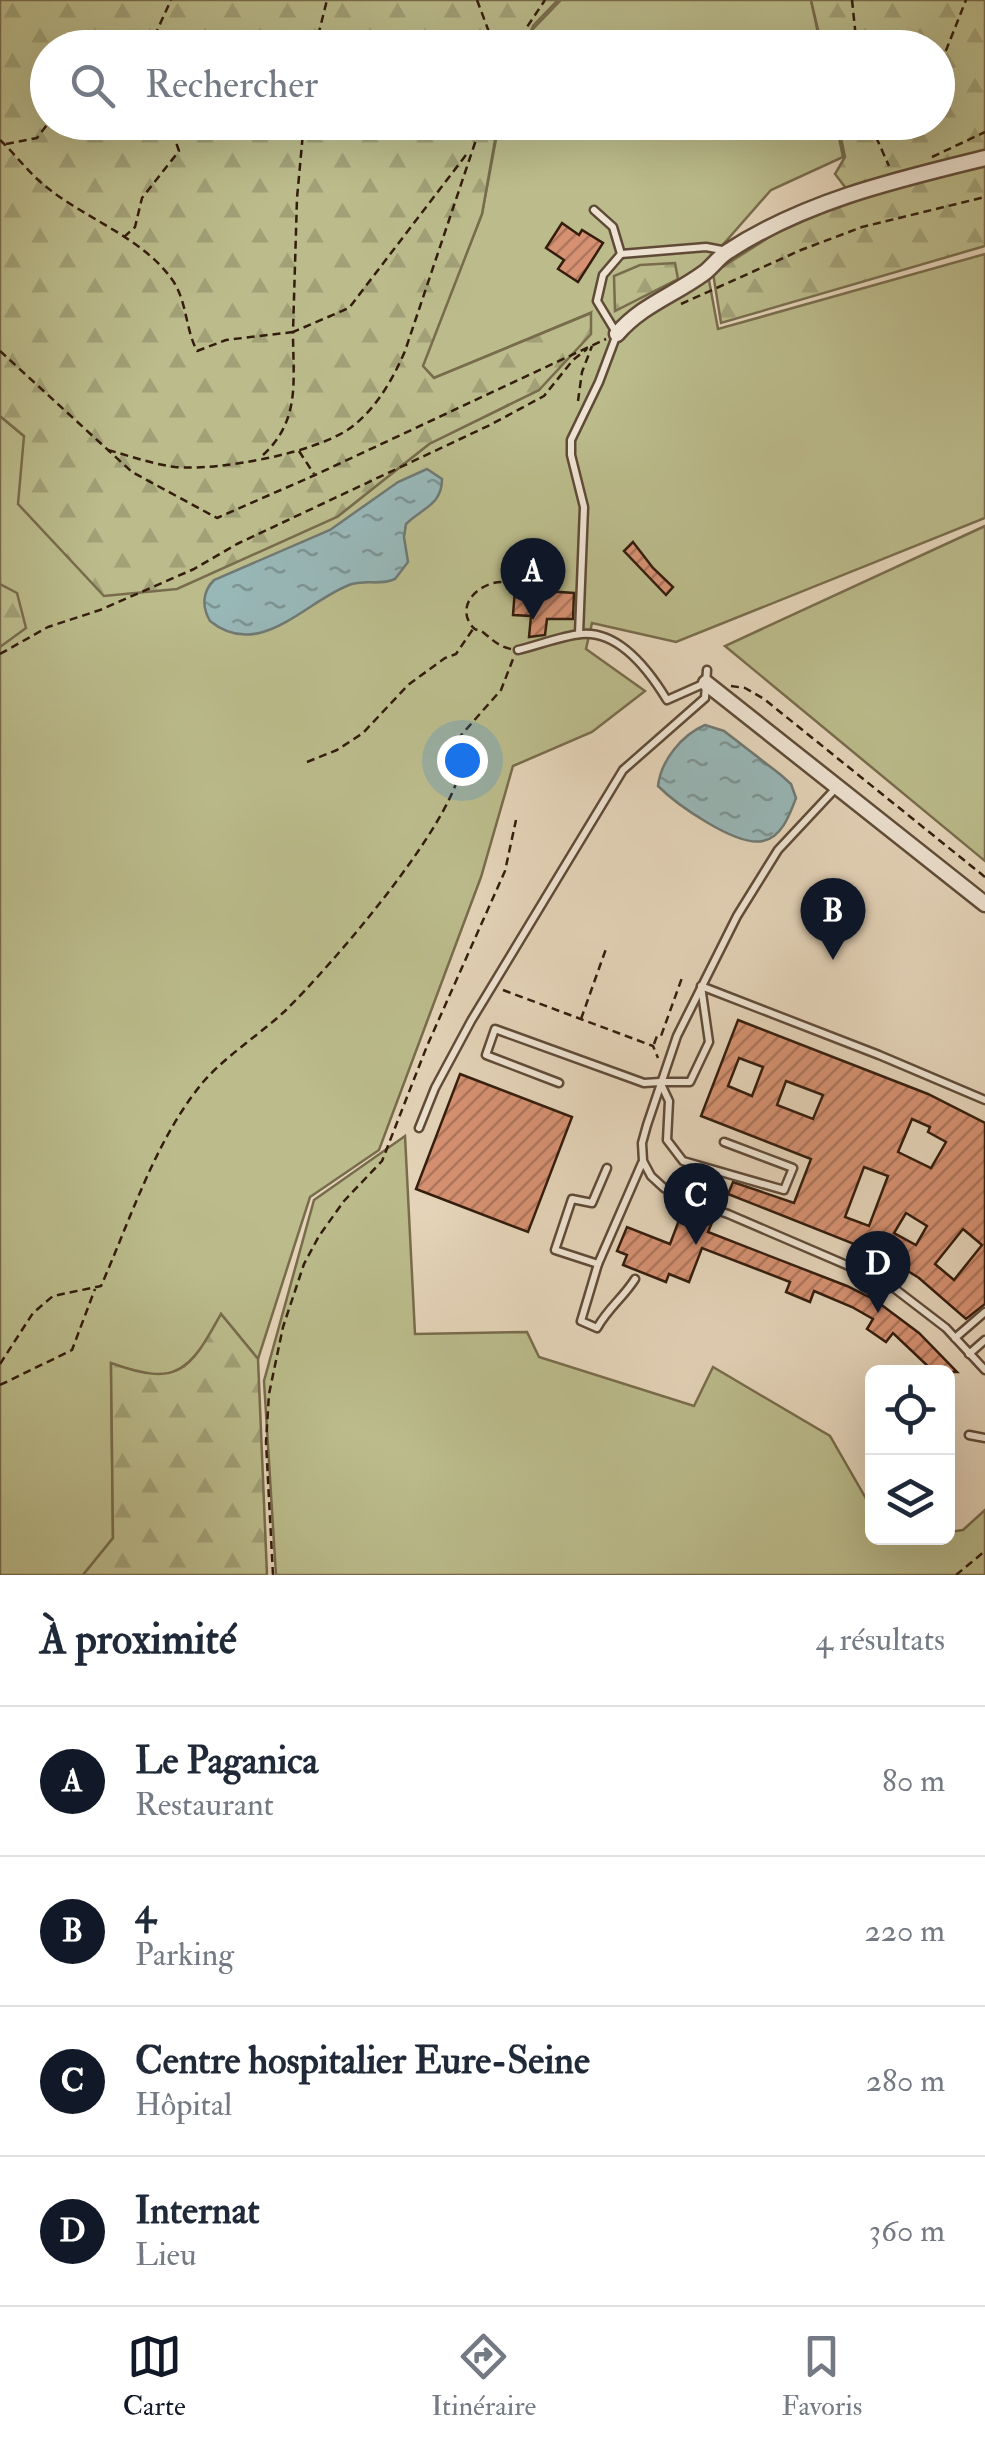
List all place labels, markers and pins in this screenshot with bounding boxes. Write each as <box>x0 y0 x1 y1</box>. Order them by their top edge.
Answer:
pin: A <box>500 538 566 620</box>
pin: B <box>800 878 866 960</box>
pin: C <box>664 1162 728 1245</box>
pin: D <box>846 1230 910 1313</box>

